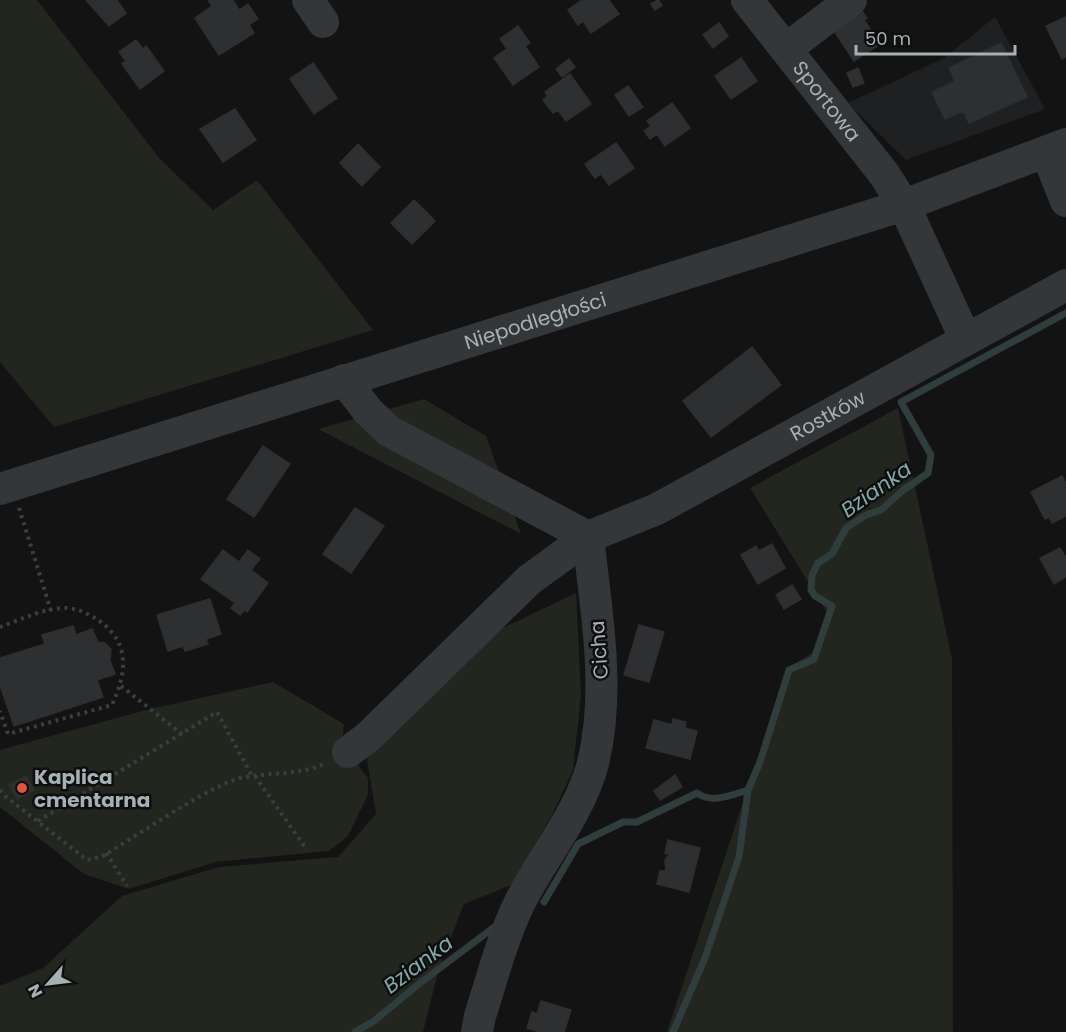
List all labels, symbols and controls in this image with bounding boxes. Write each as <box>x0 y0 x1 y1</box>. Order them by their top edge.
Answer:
scale bar <box>856 18 1015 56</box>
text: 50 m <box>865 26 911 51</box>
street label: Sportowa <box>786 55 867 148</box>
street label: Niepodległości <box>461 285 610 356</box>
street label: Rostków <box>785 383 871 448</box>
water label: Bzianka <box>835 454 917 524</box>
street label: Cicha <box>583 620 615 680</box>
place label: Kaplica cmentarna <box>34 763 150 814</box>
marker: Kaplica cmentarna <box>15 781 29 795</box>
water label: Bzianka <box>377 928 459 1000</box>
north arrow <box>18 954 78 1014</box>
text: N <box>22 980 48 1002</box>

